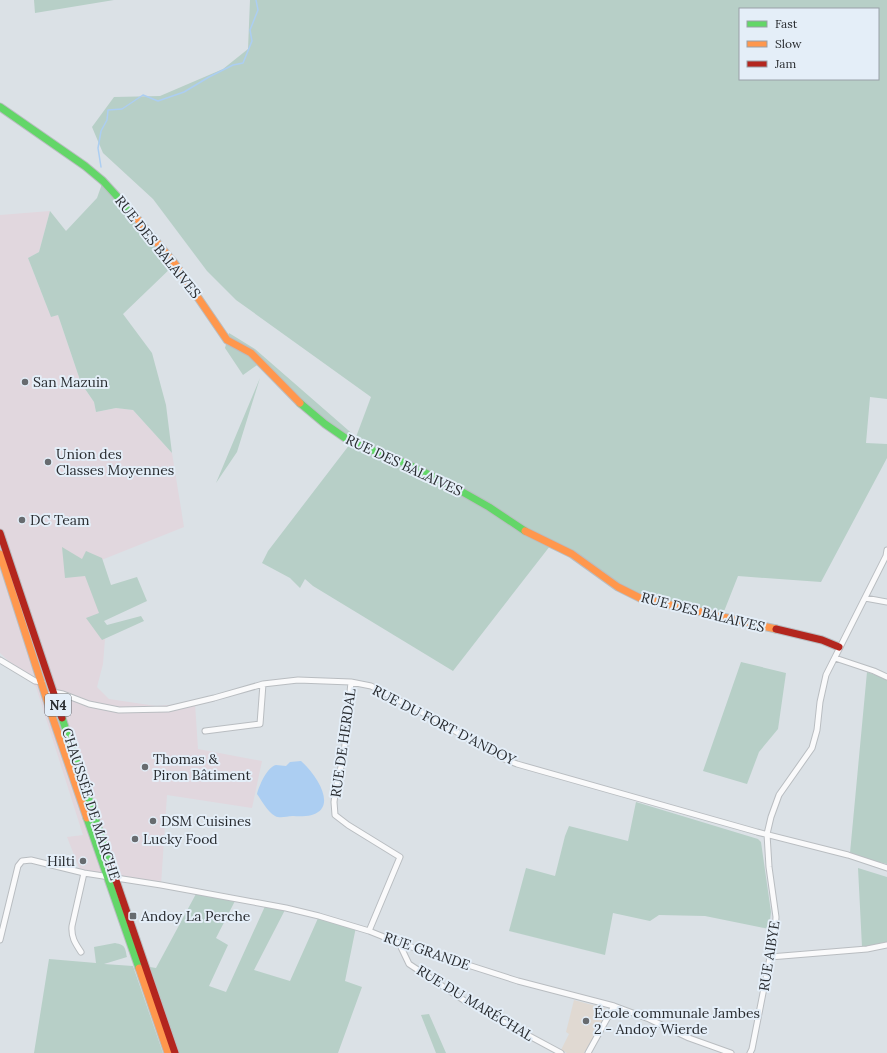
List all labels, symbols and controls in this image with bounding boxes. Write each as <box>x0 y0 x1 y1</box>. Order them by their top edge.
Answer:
legend <box>739 8 879 80</box>
text: Fast <box>775 16 798 31</box>
text: Slow <box>775 36 802 51</box>
text: Jam <box>774 56 796 71</box>
street label: RUE DES BALAIVES <box>111 192 205 302</box>
place label: San Mazuin <box>33 373 109 391</box>
marker: San Mazuin <box>20 377 30 387</box>
street label: RUE DES BALAIVES <box>343 430 465 500</box>
place label: Union des Classes Moyennes <box>56 445 174 479</box>
marker: Union des Classes Moyennes <box>43 457 53 467</box>
place label: DC Team <box>30 511 90 529</box>
marker: DC Team <box>17 515 27 525</box>
street label: RUE DES BALAIVES <box>639 588 767 636</box>
street label: RUE DU FORT D'ANDOY <box>369 681 520 769</box>
street label: RUE DE HERDAL <box>326 687 360 799</box>
road number: N4 <box>45 694 71 716</box>
street label: CHAUSSÉE DE MARCHE <box>58 726 124 883</box>
place label: Thomas & Piron Bâtiment <box>153 750 251 784</box>
marker: Thomas & Piron Bâtiment <box>140 762 150 772</box>
place label: DSM Cuisines <box>161 812 251 830</box>
marker: DSM Cuisines <box>148 816 158 826</box>
place label: Lucky Food <box>143 830 218 848</box>
marker: Lucky Food <box>130 834 140 844</box>
place label: Hilti <box>47 852 75 870</box>
marker: Hilti <box>78 856 88 866</box>
place label: Andoy La Perche <box>140 907 251 925</box>
marker: Andoy La Perche <box>128 911 138 921</box>
street label: RUE AIBYE <box>755 919 783 992</box>
street label: RUE GRANDE <box>381 928 473 974</box>
street label: RUE DU MARÉCHAL <box>413 961 537 1045</box>
place label: École communale Jambes 2 - Andoy Wierde <box>594 1004 760 1038</box>
marker: École communale Jambes 2 - Andoy Wierde <box>581 1016 591 1026</box>

